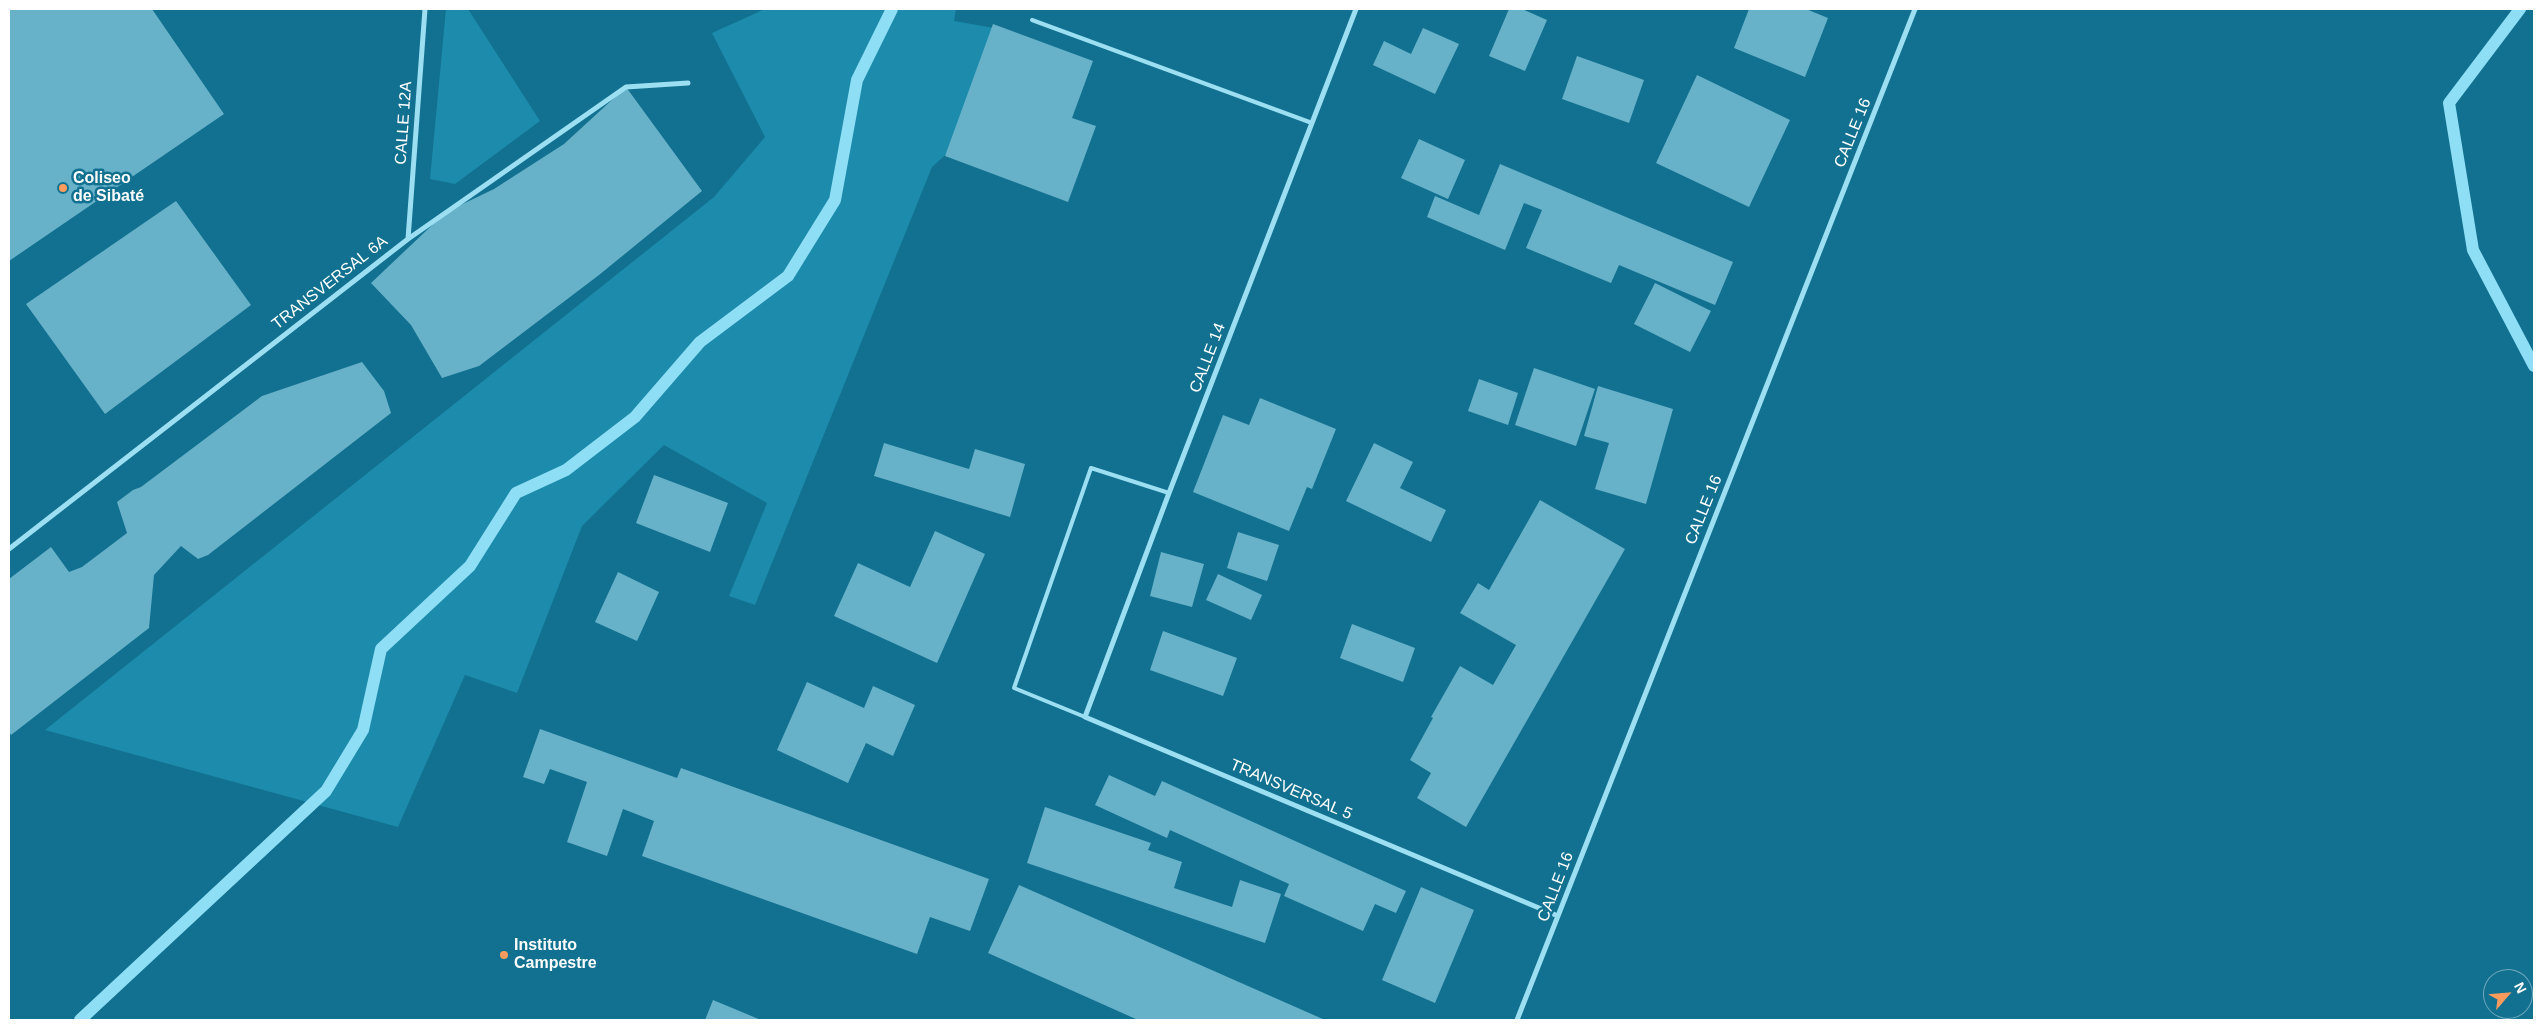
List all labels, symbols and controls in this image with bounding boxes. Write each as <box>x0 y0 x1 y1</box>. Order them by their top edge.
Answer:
street label: CALLE 12A <box>392 81 416 165</box>
street label: CALLE 16 <box>1830 96 1876 170</box>
place label: Coliseo de Sibaté <box>73 169 144 207</box>
marker: Coliseo de Sibaté <box>57 182 69 194</box>
street label: TRANSVERSAL 6A <box>268 232 392 334</box>
street label: CALLE 14 <box>1186 321 1230 395</box>
street label: CALLE 16 <box>1681 473 1727 547</box>
street label: TRANSVERSAL 5 <box>1227 756 1355 824</box>
street label: CALLE 16 <box>1534 850 1578 924</box>
place label: Instituto Campestre <box>514 936 597 974</box>
marker: Instituto Campestre <box>498 949 510 961</box>
north arrow <box>2483 969 2533 1019</box>
text: N <box>2511 980 2530 996</box>

